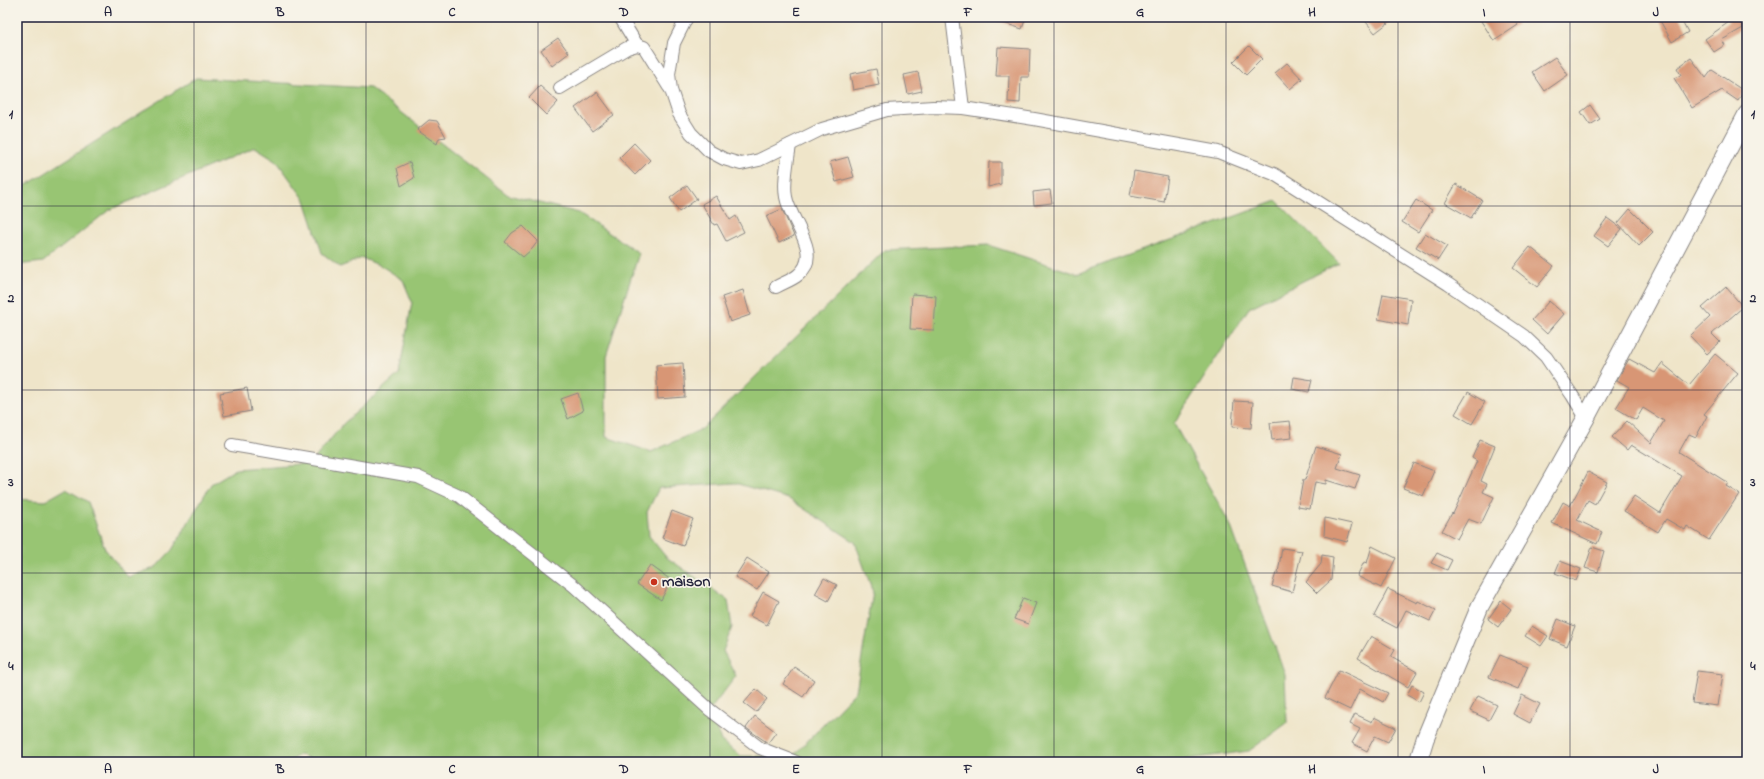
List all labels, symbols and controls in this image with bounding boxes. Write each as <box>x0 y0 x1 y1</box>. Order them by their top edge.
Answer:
text: A <box>104 3 112 22</box>
text: B <box>275 3 285 22</box>
text: C <box>448 3 456 22</box>
text: D <box>618 3 629 22</box>
text: E <box>792 3 800 22</box>
text: F <box>963 3 973 22</box>
text: G <box>1136 3 1144 22</box>
text: H <box>1308 3 1316 22</box>
text: I <box>1482 3 1486 22</box>
text: J <box>1653 3 1659 22</box>
text: 1 <box>9 105 14 124</box>
text: 1 <box>1751 105 1756 124</box>
text: 2 <box>7 289 15 308</box>
text: 2 <box>1749 289 1757 308</box>
text: 3 <box>7 473 14 492</box>
text: 3 <box>1749 473 1756 492</box>
place label: maison <box>662 570 710 594</box>
marker: maison <box>649 577 659 587</box>
text: 4 <box>7 657 14 676</box>
text: 4 <box>1749 657 1756 676</box>
text: A <box>104 760 112 779</box>
text: B <box>275 760 285 779</box>
text: C <box>448 760 456 779</box>
text: D <box>618 760 629 779</box>
text: E <box>792 760 800 779</box>
text: F <box>963 760 973 779</box>
text: G <box>1136 760 1144 779</box>
text: H <box>1308 760 1316 779</box>
text: I <box>1482 760 1486 779</box>
text: J <box>1653 760 1659 779</box>

